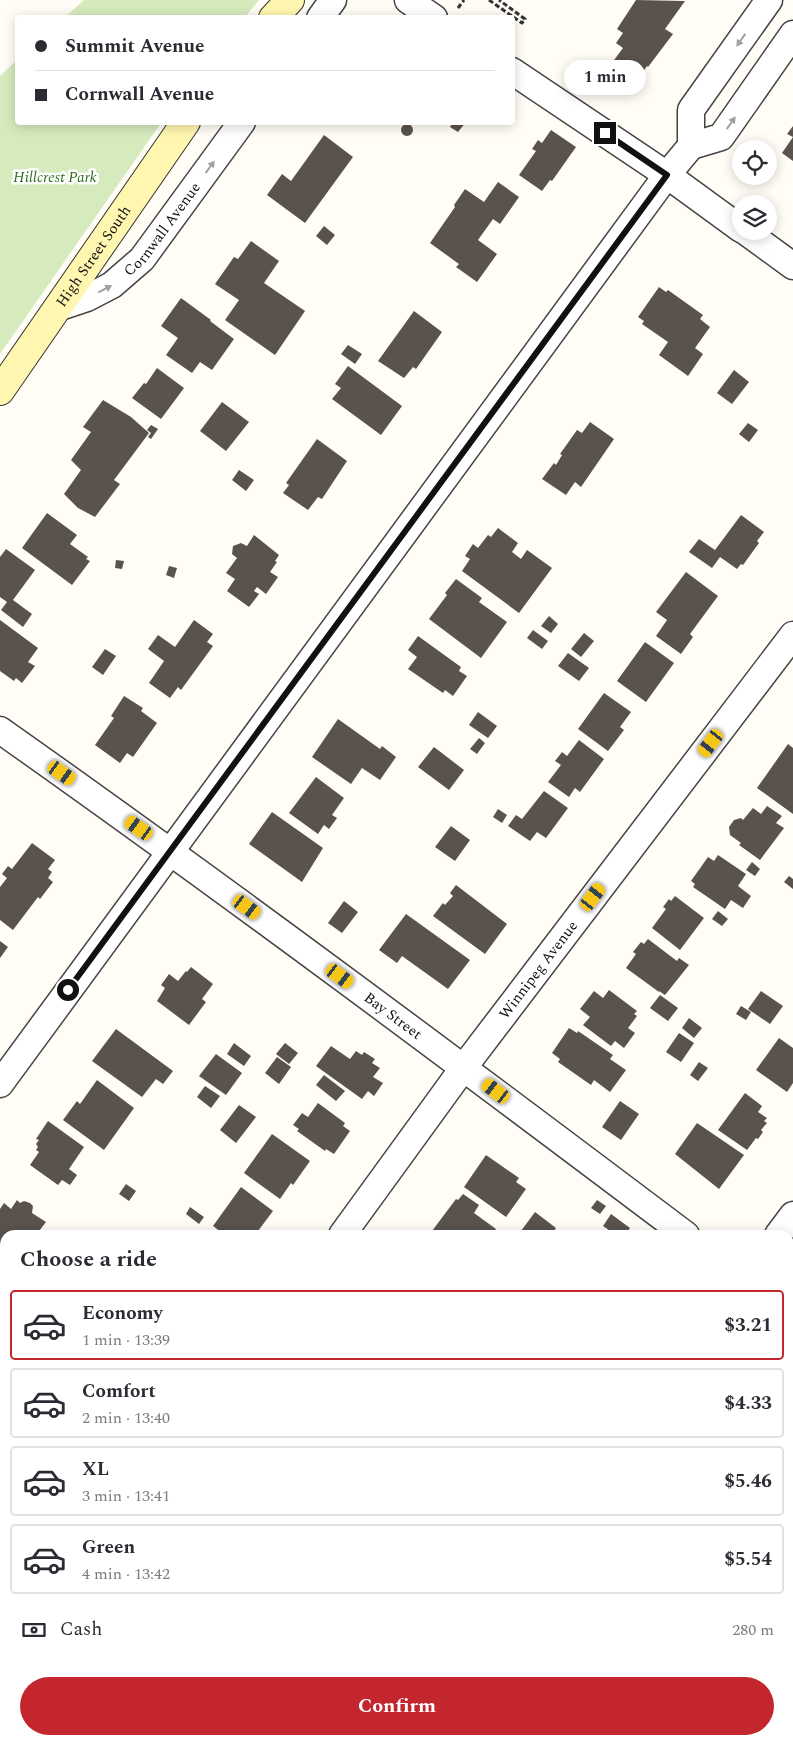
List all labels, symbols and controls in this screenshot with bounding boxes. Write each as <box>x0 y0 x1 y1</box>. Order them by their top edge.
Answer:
text: Summit Avenue <box>65 32 204 61</box>
one-way arrow <box>736 33 746 47</box>
callout: 1 min <box>564 61 646 96</box>
text: 1 min <box>584 65 626 89</box>
text: Cornwall Avenue <box>65 80 214 109</box>
one-way arrow <box>726 116 736 130</box>
route end <box>594 122 616 144</box>
map controls <box>732 140 777 240</box>
button: locate <box>732 140 777 185</box>
one-way arrow <box>205 160 215 174</box>
park label: Hillcrest Park <box>13 166 97 189</box>
street label: Cornwall Avenue <box>119 178 206 282</box>
button: layers <box>732 195 777 240</box>
street label: High Street South <box>50 201 137 312</box>
one-way arrow <box>97 285 112 293</box>
car <box>695 727 726 759</box>
car <box>45 758 78 788</box>
car <box>122 813 155 843</box>
car <box>577 881 608 913</box>
car <box>230 892 263 922</box>
street label: Winnipeg Avenue <box>493 916 584 1024</box>
car <box>323 961 356 991</box>
route start <box>57 979 79 1001</box>
street label: Bay Street <box>359 987 427 1045</box>
car <box>479 1076 512 1106</box>
text: Choose a ride <box>20 1243 157 1276</box>
text: Economy <box>82 1299 163 1328</box>
icon: car <box>22 1303 67 1348</box>
text: $3.21 <box>724 1311 772 1340</box>
text: 1 min · 13:39 <box>82 1328 170 1352</box>
text: Comfort <box>82 1377 156 1406</box>
icon: car <box>22 1381 67 1426</box>
text: $4.33 <box>724 1389 772 1418</box>
text: 2 min · 13:40 <box>82 1406 170 1430</box>
text: XL <box>82 1455 109 1484</box>
icon: car <box>22 1459 67 1504</box>
text: $5.46 <box>724 1467 772 1496</box>
text: 3 min · 13:41 <box>82 1484 170 1508</box>
text: Green <box>82 1533 135 1562</box>
icon: car <box>22 1537 67 1582</box>
text: $5.54 <box>724 1545 772 1574</box>
text: 4 min · 13:42 <box>82 1562 170 1586</box>
text: Cash <box>60 1615 102 1644</box>
icon: cash <box>20 1616 48 1644</box>
text: 280 m <box>732 1618 774 1642</box>
button: Confirm <box>20 1677 774 1735</box>

